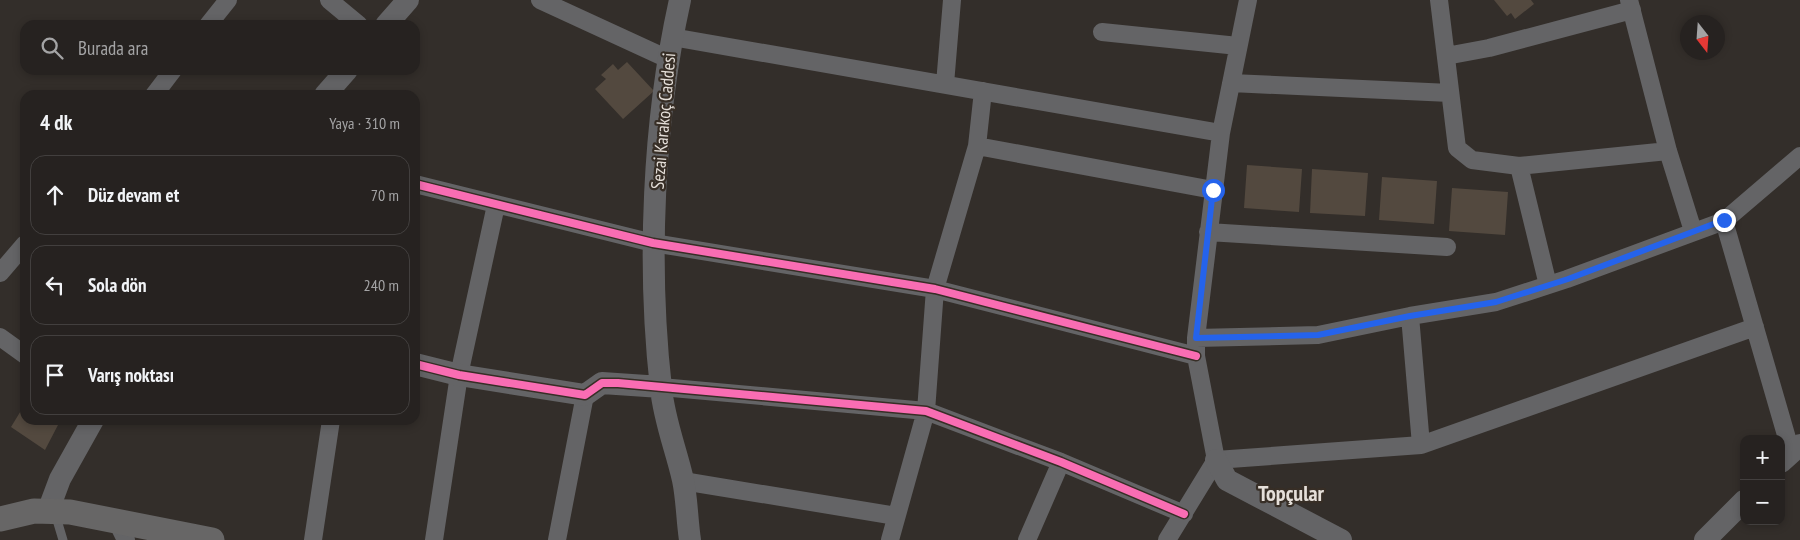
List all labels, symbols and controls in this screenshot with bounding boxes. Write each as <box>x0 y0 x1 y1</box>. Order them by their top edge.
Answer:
north arrow <box>1680 15 1725 60</box>
search box <box>20 20 420 75</box>
icon: search <box>38 34 66 62</box>
text: Burada ara <box>78 36 148 60</box>
street label: Sezai Karakoç Caddesi <box>646 52 680 190</box>
text: 4 dk <box>40 109 72 136</box>
text: Yaya · 310 m <box>329 113 400 133</box>
route start <box>1202 179 1225 202</box>
icon: ahead <box>41 181 69 209</box>
text: Düz devam et <box>88 183 179 207</box>
text: 70 m <box>371 185 399 205</box>
route end <box>1713 209 1736 232</box>
icon: left <box>41 271 69 299</box>
text: Sola dön <box>88 273 147 297</box>
text: 240 m <box>364 275 399 295</box>
icon: arrive <box>41 361 69 389</box>
text: Varış noktası <box>88 363 174 387</box>
map controls <box>1740 435 1785 525</box>
button: + <box>1740 435 1785 480</box>
district label: Topçular <box>1258 479 1325 507</box>
button: − <box>1740 480 1785 525</box>

